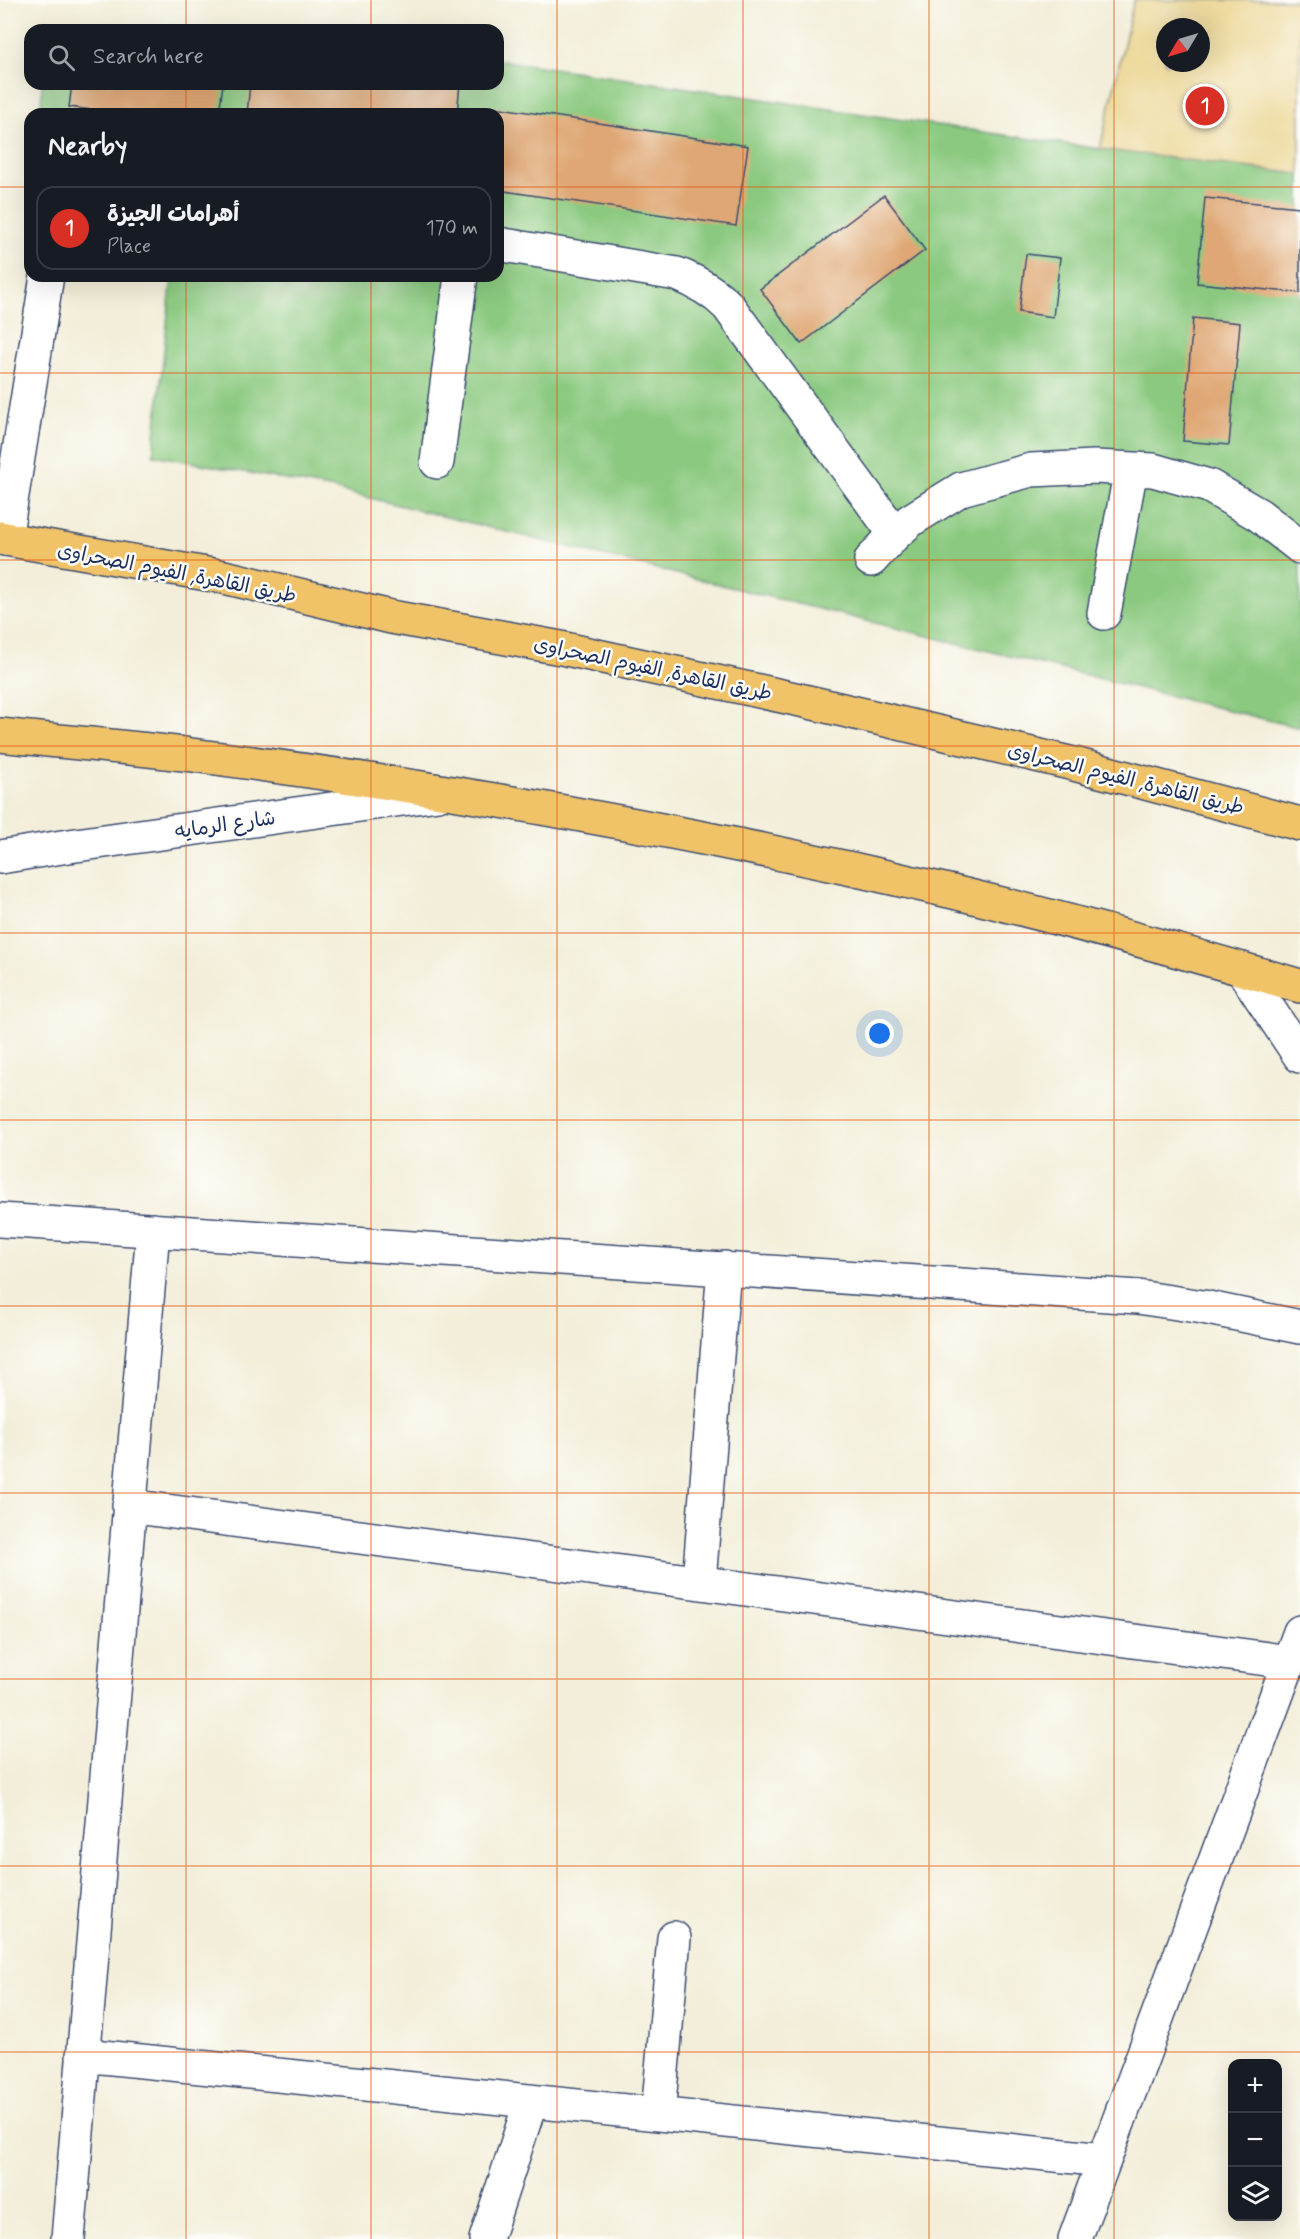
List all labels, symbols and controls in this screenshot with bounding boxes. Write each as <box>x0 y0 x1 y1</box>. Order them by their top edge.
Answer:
north arrow <box>1156 18 1210 72</box>
search box <box>24 24 504 90</box>
icon: search <box>45 41 78 74</box>
text: Search here <box>93 43 204 71</box>
pin: 1 <box>1186 84 1224 128</box>
text: Nearby <box>48 130 127 164</box>
text: أهرامات الجيزة <box>107 201 239 229</box>
text: 1 <box>65 215 74 242</box>
text: 170 m <box>426 215 478 242</box>
text: Place <box>107 233 151 260</box>
street label: طريق القاهرة, الفيوم الصحراوى <box>55 537 299 611</box>
street label: طريق القاهرة, الفيوم الصحراوى <box>531 631 774 709</box>
street label: طريق القاهرة, الفيوم الصحراوى <box>1004 737 1247 823</box>
street label: شارع الرمايه <box>173 805 277 846</box>
your location <box>865 1019 894 1048</box>
map controls <box>1228 2059 1282 2221</box>
button: + <box>1228 2059 1282 2113</box>
button: − <box>1228 2113 1282 2167</box>
button: layers <box>1228 2167 1282 2221</box>

